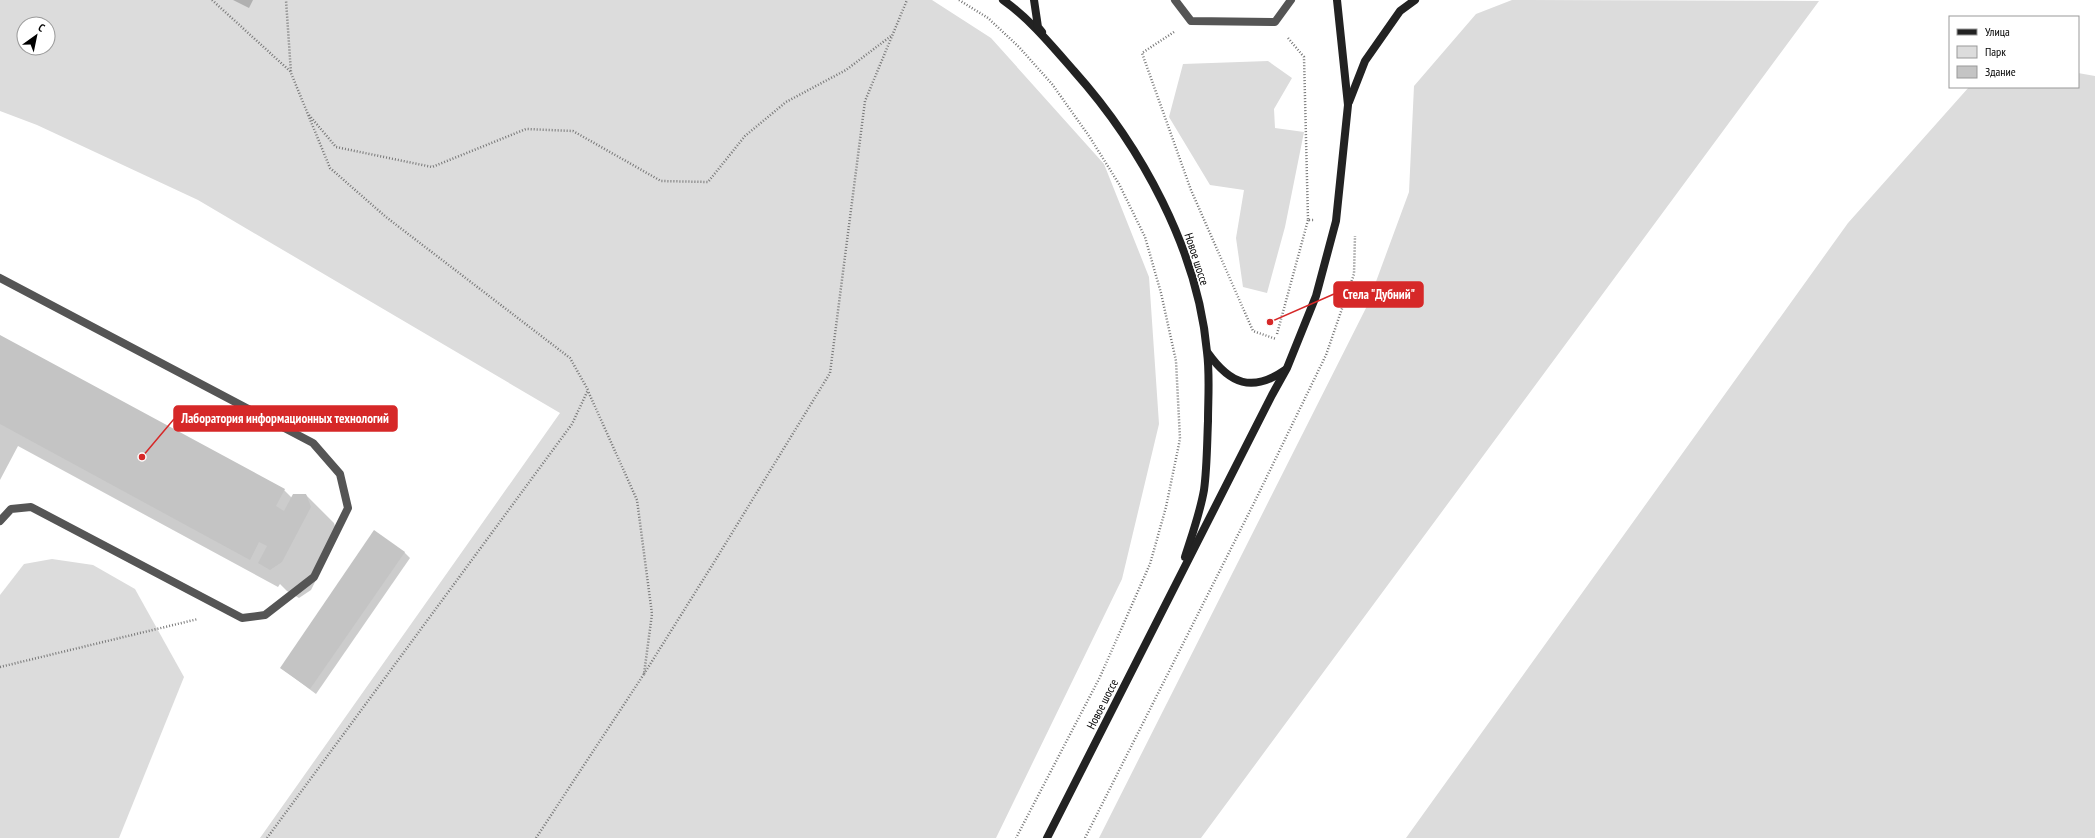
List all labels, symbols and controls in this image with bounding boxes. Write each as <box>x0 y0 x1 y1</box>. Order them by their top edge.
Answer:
north arrow <box>16 16 56 56</box>
legend <box>1949 16 2079 88</box>
text: С <box>36 20 47 35</box>
text: Улица <box>1985 24 2010 39</box>
text: Парк <box>1985 44 2006 59</box>
text: Здание <box>1985 64 2016 79</box>
street label: Новое шоссе <box>1181 231 1213 287</box>
callout: Стела "Дубний" <box>1334 282 1423 307</box>
text: Стела "Дубний" <box>1343 286 1416 303</box>
callout: Лаборатория информационных технологий <box>174 406 397 431</box>
text: Лаборатория информационных технологий <box>180 410 389 427</box>
street label: Новое шоссе <box>1083 676 1121 732</box>

